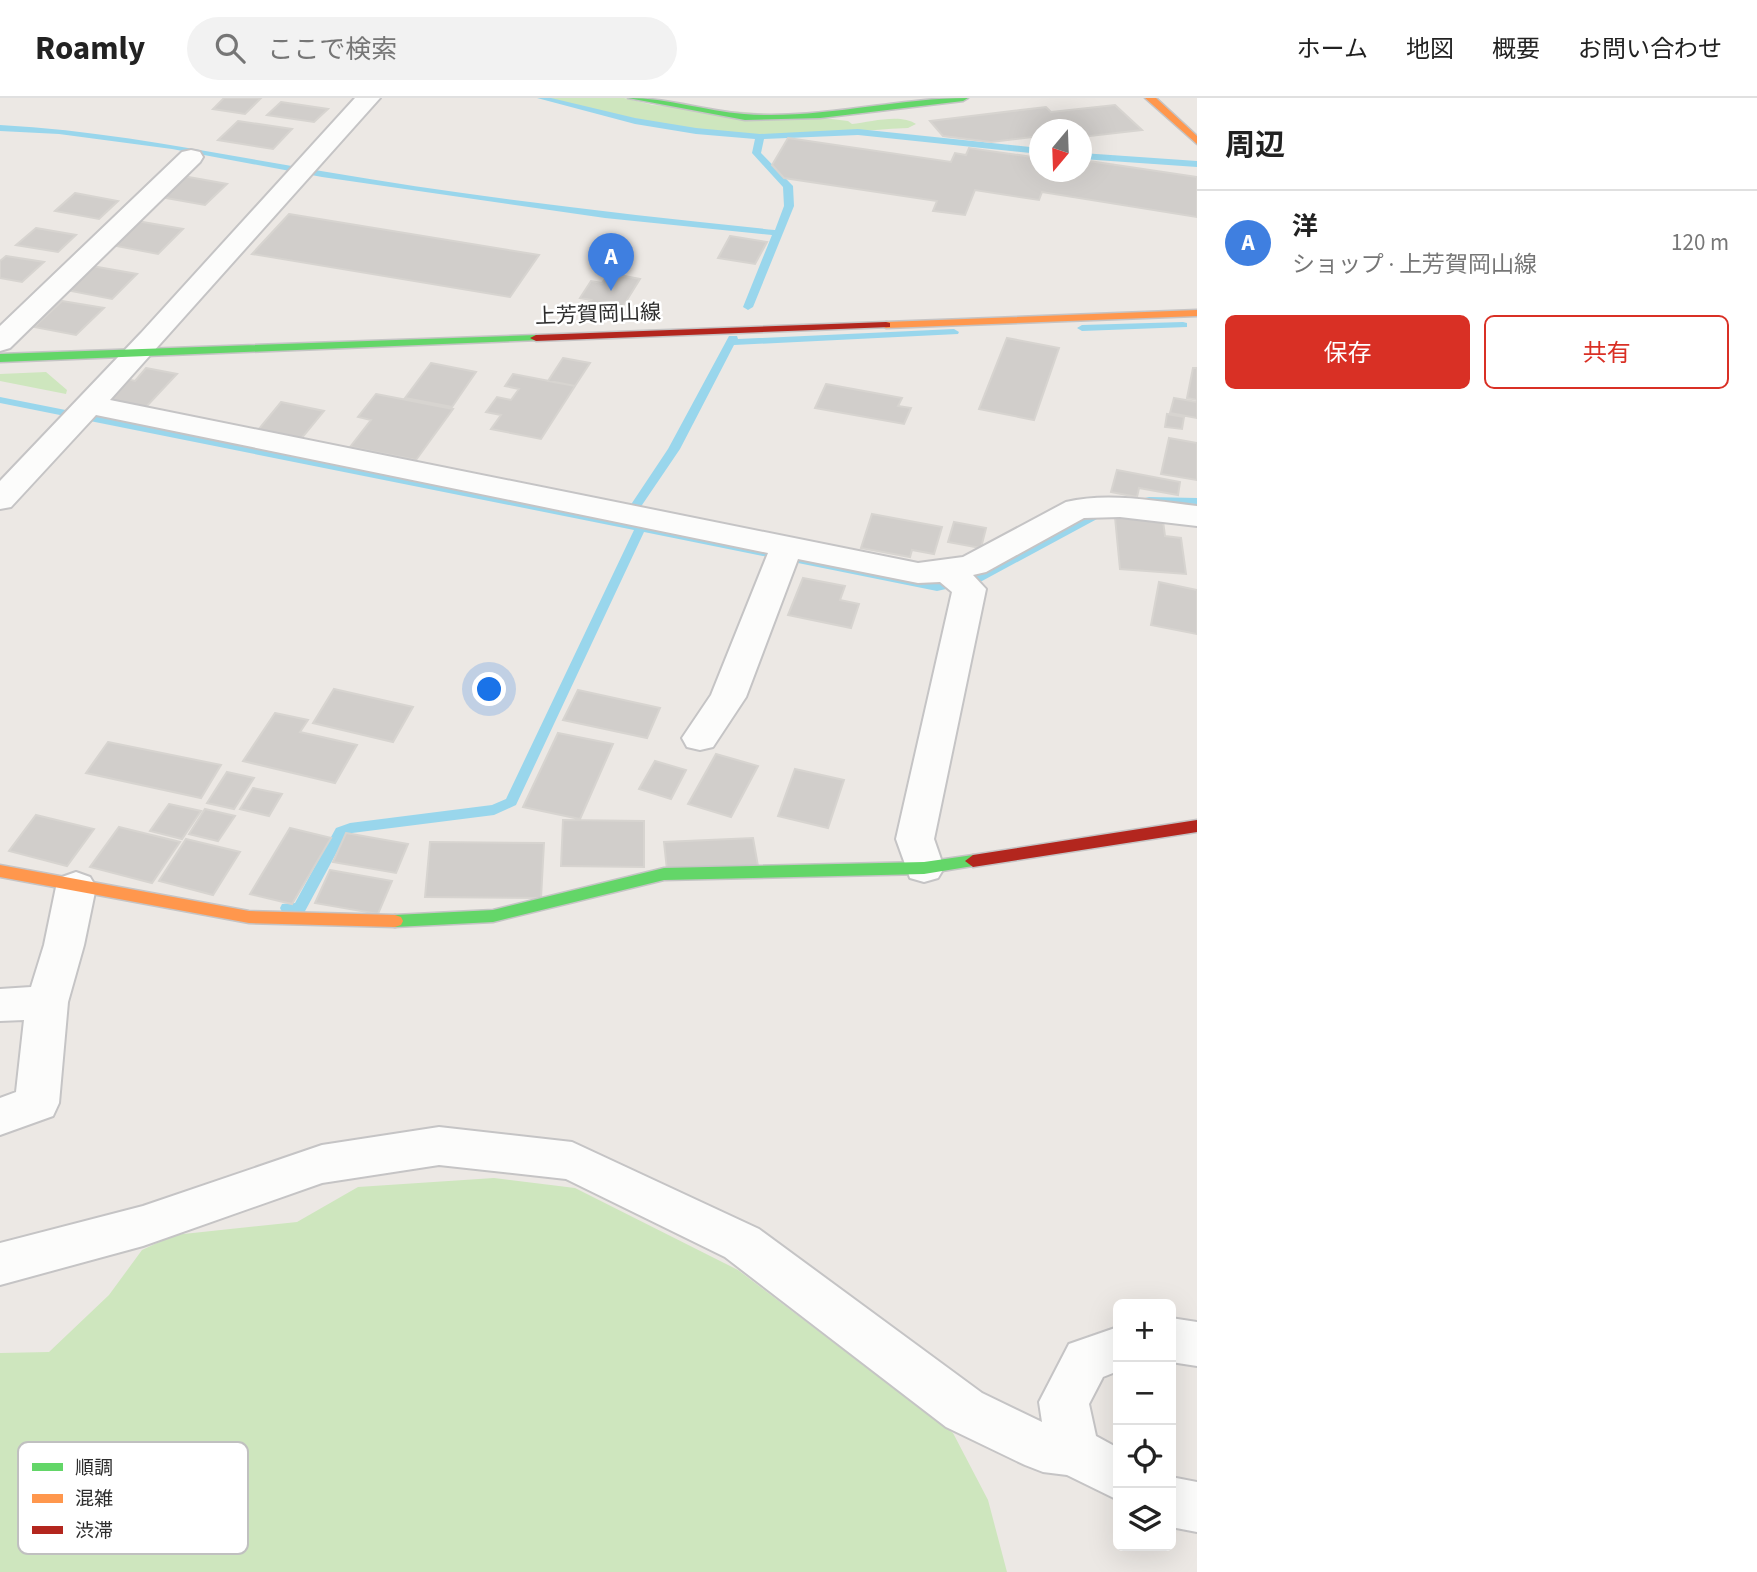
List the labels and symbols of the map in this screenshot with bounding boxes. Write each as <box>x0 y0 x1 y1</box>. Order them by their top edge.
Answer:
north arrow <box>1029 119 1092 182</box>
pin: A <box>588 233 634 291</box>
street label: 上芳賀岡山線 <box>535 297 661 331</box>
your location <box>472 672 506 706</box>
legend <box>18 1442 248 1554</box>
text: 順調 <box>75 1455 113 1482</box>
text: 混雑 <box>75 1486 113 1513</box>
text: 渋滞 <box>75 1518 113 1545</box>

